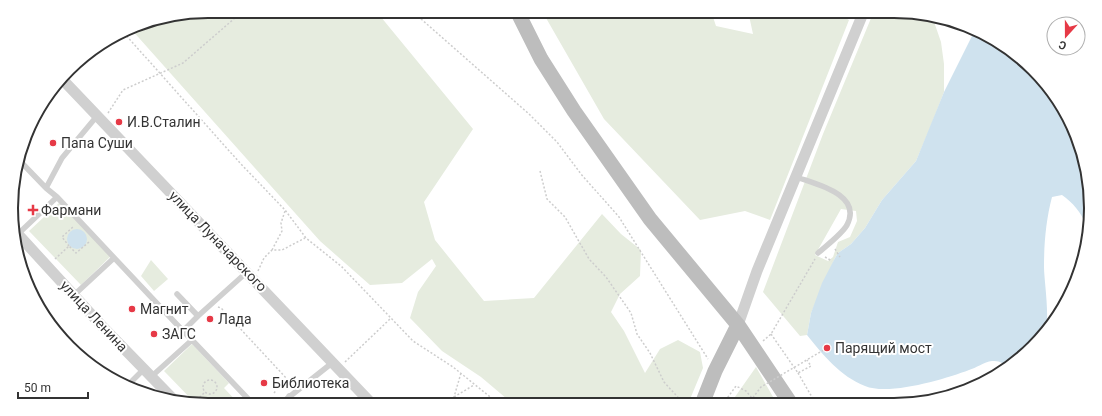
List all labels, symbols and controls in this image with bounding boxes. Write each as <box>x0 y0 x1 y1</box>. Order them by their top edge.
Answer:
north arrow <box>1046 16 1086 56</box>
text: С <box>1057 38 1068 52</box>
place label: И.В.Сталин <box>127 114 201 130</box>
marker: И.В.Сталин <box>114 117 124 127</box>
place label: Папа Суши <box>61 135 133 151</box>
marker: Папа Суши <box>48 138 58 148</box>
street label: улица Луначарского <box>166 187 270 295</box>
place label: Фармани <box>41 202 101 218</box>
marker: Фармани <box>28 205 38 215</box>
street label: улица Ленина <box>57 277 131 355</box>
place label: Магнит <box>140 301 189 317</box>
marker: Магнит <box>127 304 137 314</box>
place label: Лада <box>218 311 252 327</box>
marker: Лада <box>205 314 215 324</box>
place label: ЗАГС <box>162 326 196 342</box>
marker: ЗАГС <box>149 329 159 339</box>
place label: Парящий мост <box>835 340 932 356</box>
marker: Парящий мост <box>822 343 832 353</box>
scale bar <box>18 374 88 400</box>
place label: Библиотека <box>272 375 349 391</box>
marker: Библиотека <box>259 378 269 388</box>
text: 50 m <box>24 381 51 395</box>

